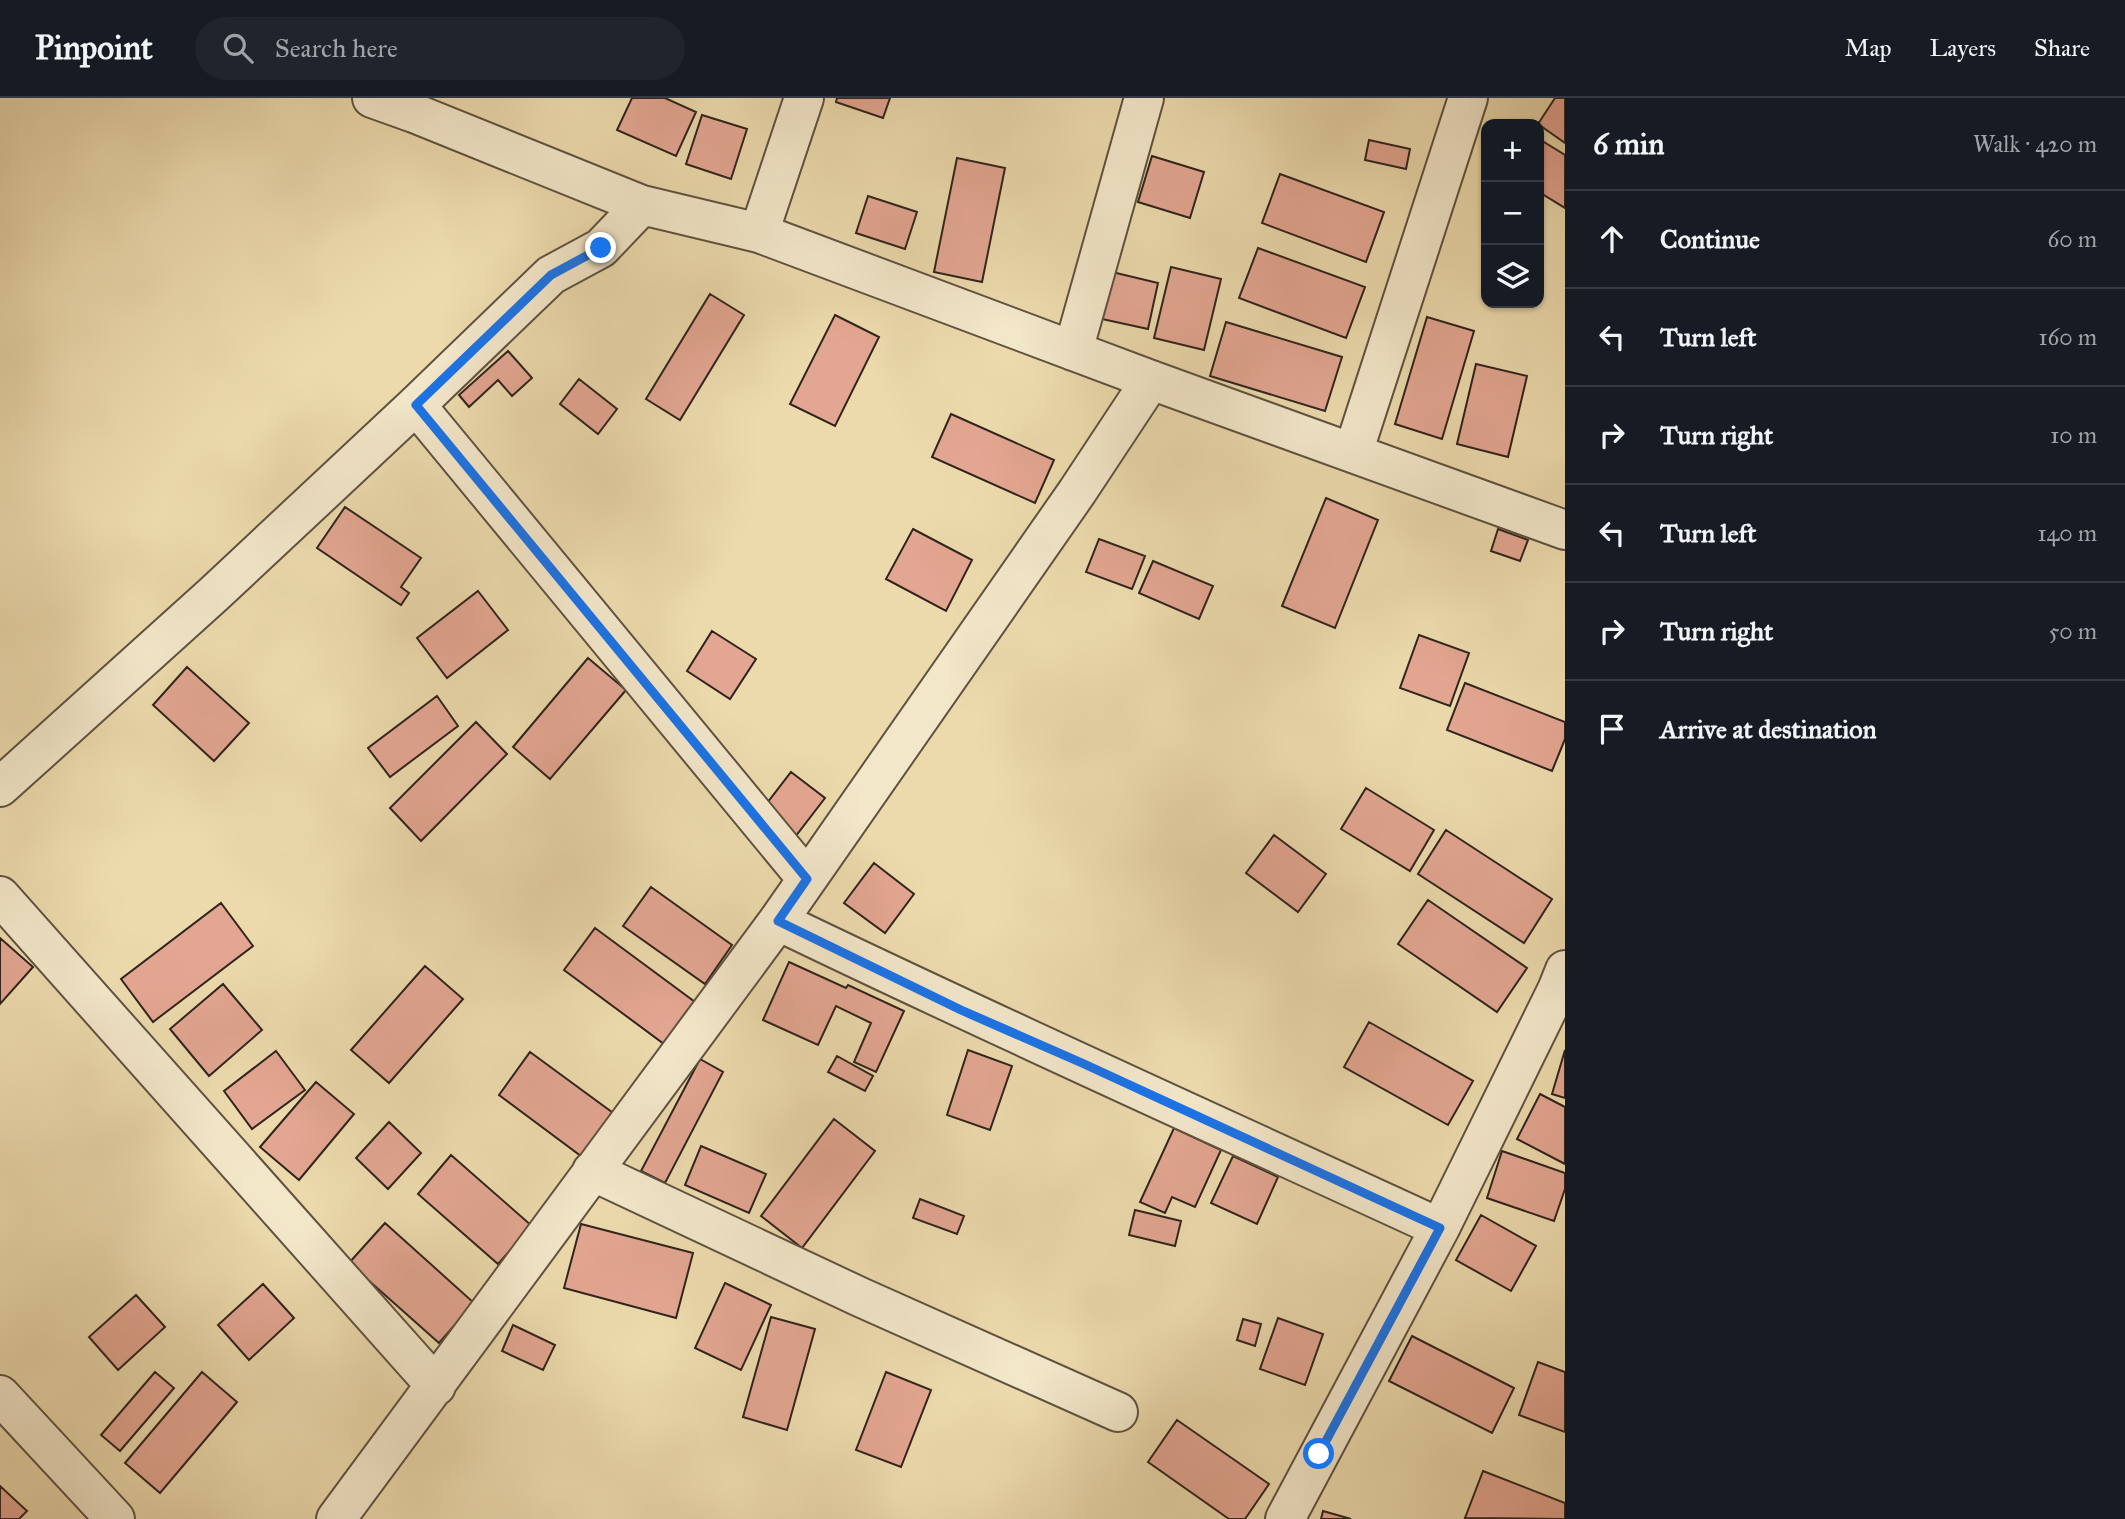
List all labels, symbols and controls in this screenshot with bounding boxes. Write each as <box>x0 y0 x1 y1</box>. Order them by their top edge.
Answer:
search box <box>195 17 685 80</box>
text: Pinpoint <box>35 28 153 68</box>
icon: search <box>219 29 257 67</box>
text: Search here <box>275 32 398 64</box>
text: Map <box>1845 33 1892 63</box>
text: Layers <box>1930 33 1996 63</box>
text: Share <box>2034 33 2090 63</box>
map controls <box>1481 119 1544 308</box>
button: + <box>1481 119 1544 182</box>
text: 6 min <box>1593 126 1665 162</box>
text: Walk · 420 m <box>1973 130 2097 158</box>
button: − <box>1481 182 1544 245</box>
icon: ahead <box>1593 220 1631 258</box>
text: Continue <box>1660 223 1760 255</box>
text: 60 m <box>2048 225 2097 253</box>
route end <box>585 232 616 263</box>
button: layers <box>1481 245 1544 308</box>
icon: left <box>1593 318 1631 356</box>
text: Turn left <box>1660 321 1756 353</box>
text: 160 m <box>2039 323 2097 351</box>
icon: right <box>1593 416 1631 454</box>
text: Turn right <box>1660 419 1773 451</box>
text: 10 m <box>2050 421 2097 449</box>
icon: left <box>1593 514 1631 552</box>
text: Turn left <box>1660 517 1756 549</box>
text: 140 m <box>2037 519 2097 547</box>
icon: right <box>1593 612 1631 650</box>
text: Turn right <box>1660 615 1773 647</box>
text: 50 m <box>2049 617 2097 645</box>
icon: arrive <box>1593 710 1631 748</box>
text: Arrive at destination <box>1660 713 1877 745</box>
route start <box>1303 1438 1334 1469</box>

